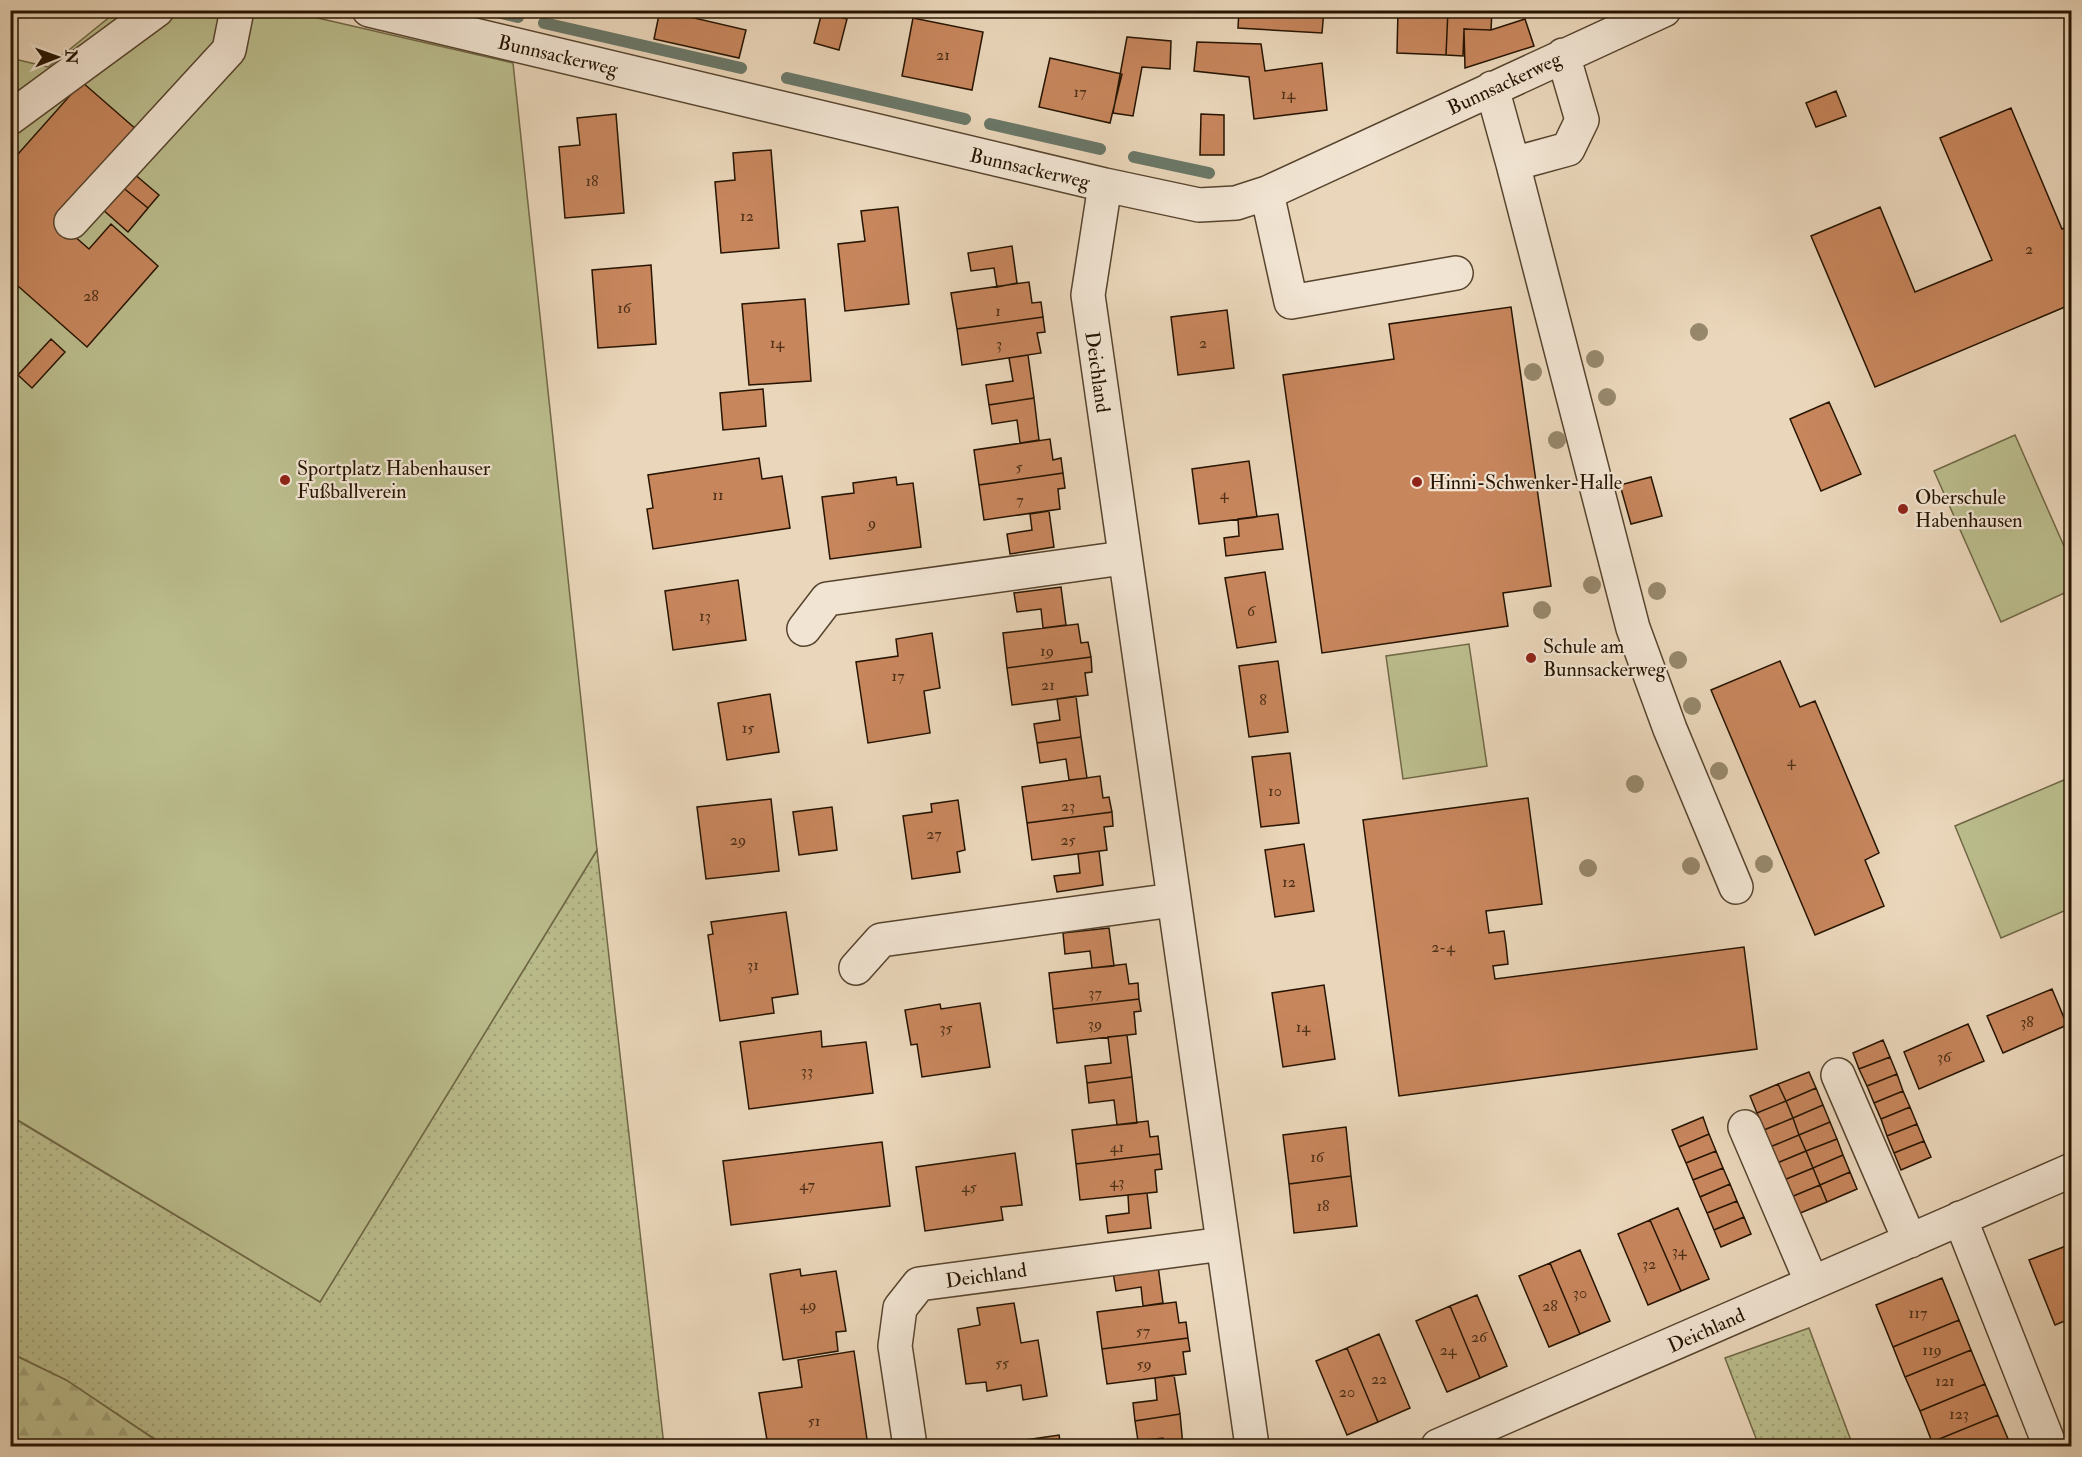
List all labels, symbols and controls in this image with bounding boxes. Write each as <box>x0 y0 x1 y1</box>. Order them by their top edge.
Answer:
north arrow <box>27 27 87 87</box>
street label: Bunnsackerweg <box>495 30 622 82</box>
house number: 21 <box>936 45 950 65</box>
street label: Bunnsackerweg <box>1443 46 1566 121</box>
text: N <box>61 48 81 65</box>
house number: 17 <box>1073 82 1087 102</box>
house number: 14 <box>1281 84 1297 104</box>
street label: Bunnsackerweg <box>967 143 1094 195</box>
house number: 18 <box>585 171 599 191</box>
house number: 12 <box>740 206 754 226</box>
house number: 2 <box>2025 239 2033 259</box>
house number: 28 <box>83 286 99 306</box>
house number: 16 <box>617 298 632 318</box>
house number: 1 <box>995 301 1001 321</box>
street label: Deichland <box>1079 330 1116 415</box>
house number: 14 <box>770 333 786 353</box>
house number: 2 <box>1199 333 1207 353</box>
house number: 3 <box>996 334 1002 354</box>
place label: Sportplatz Habenhauser Fußballverein <box>297 456 491 504</box>
house number: 5 <box>1015 457 1023 477</box>
place label: Hinni-Schwenker-Halle <box>1429 470 1622 495</box>
marker: Sportplatz Habenhauser Fußballverein <box>278 473 292 487</box>
marker: Hinni-Schwenker-Halle <box>1410 475 1424 489</box>
house number: 4 <box>1220 484 1230 504</box>
house number: 11 <box>712 485 724 505</box>
place label: Oberschule Habenhausen <box>1915 485 2023 533</box>
house number: 7 <box>1016 490 1024 510</box>
marker: Oberschule Habenhausen <box>1896 502 1910 516</box>
house number: 9 <box>867 513 876 533</box>
house number: 6 <box>1247 601 1256 621</box>
house number: 13 <box>699 606 711 626</box>
place label: Schule am Bunnsackerweg <box>1543 634 1667 682</box>
house number: 19 <box>1040 641 1054 661</box>
marker: Schule am Bunnsackerweg <box>1524 651 1538 665</box>
house number: 17 <box>891 666 905 686</box>
house number: 21 <box>1041 675 1055 695</box>
house number: 8 <box>1259 690 1267 710</box>
house number: 15 <box>742 718 754 738</box>
house number: 4 <box>1787 751 1797 771</box>
house number: 10 <box>1268 781 1282 801</box>
house number: 23 <box>1061 796 1075 816</box>
house number: 27 <box>926 824 942 844</box>
house number: 29 <box>730 830 746 850</box>
house number: 25 <box>1060 830 1076 850</box>
house number: 12 <box>1282 872 1296 892</box>
house number: 2-4 <box>1431 937 1456 957</box>
house number: 31 <box>747 955 759 975</box>
house number: 37 <box>1088 983 1102 1003</box>
house number: 38 <box>2020 1012 2034 1032</box>
house number: 39 <box>1088 1014 1102 1034</box>
house number: 14 <box>1296 1017 1312 1037</box>
house number: 35 <box>939 1018 953 1038</box>
house number: 36 <box>1937 1047 1952 1067</box>
house number: 33 <box>801 1061 813 1081</box>
house number: 41 <box>1110 1137 1124 1157</box>
house number: 16 <box>1310 1147 1325 1167</box>
house number: 43 <box>1110 1172 1124 1192</box>
house number: 47 <box>799 1175 815 1195</box>
house number: 45 <box>961 1177 977 1197</box>
house number: 18 <box>1316 1196 1330 1216</box>
house number: 34 <box>1672 1241 1688 1261</box>
house number: 32 <box>1642 1254 1656 1274</box>
street label: Deichland <box>944 1257 1029 1294</box>
house number: 30 <box>1573 1283 1587 1303</box>
house number: 49 <box>800 1295 816 1315</box>
house number: 28 <box>1542 1296 1558 1316</box>
street label: Deichland <box>1664 1302 1749 1359</box>
house number: 117 <box>1909 1303 1928 1323</box>
house number: 57 <box>1136 1321 1151 1341</box>
house number: 26 <box>1471 1327 1488 1347</box>
house number: 24 <box>1440 1340 1458 1360</box>
house number: 119 <box>1922 1340 1942 1360</box>
house number: 55 <box>995 1353 1009 1373</box>
house number: 59 <box>1136 1354 1152 1374</box>
house number: 22 <box>1371 1369 1387 1389</box>
house number: 121 <box>1935 1371 1955 1391</box>
house number: 20 <box>1339 1382 1355 1402</box>
house number: 123 <box>1949 1404 1969 1424</box>
house number: 51 <box>808 1411 820 1431</box>

